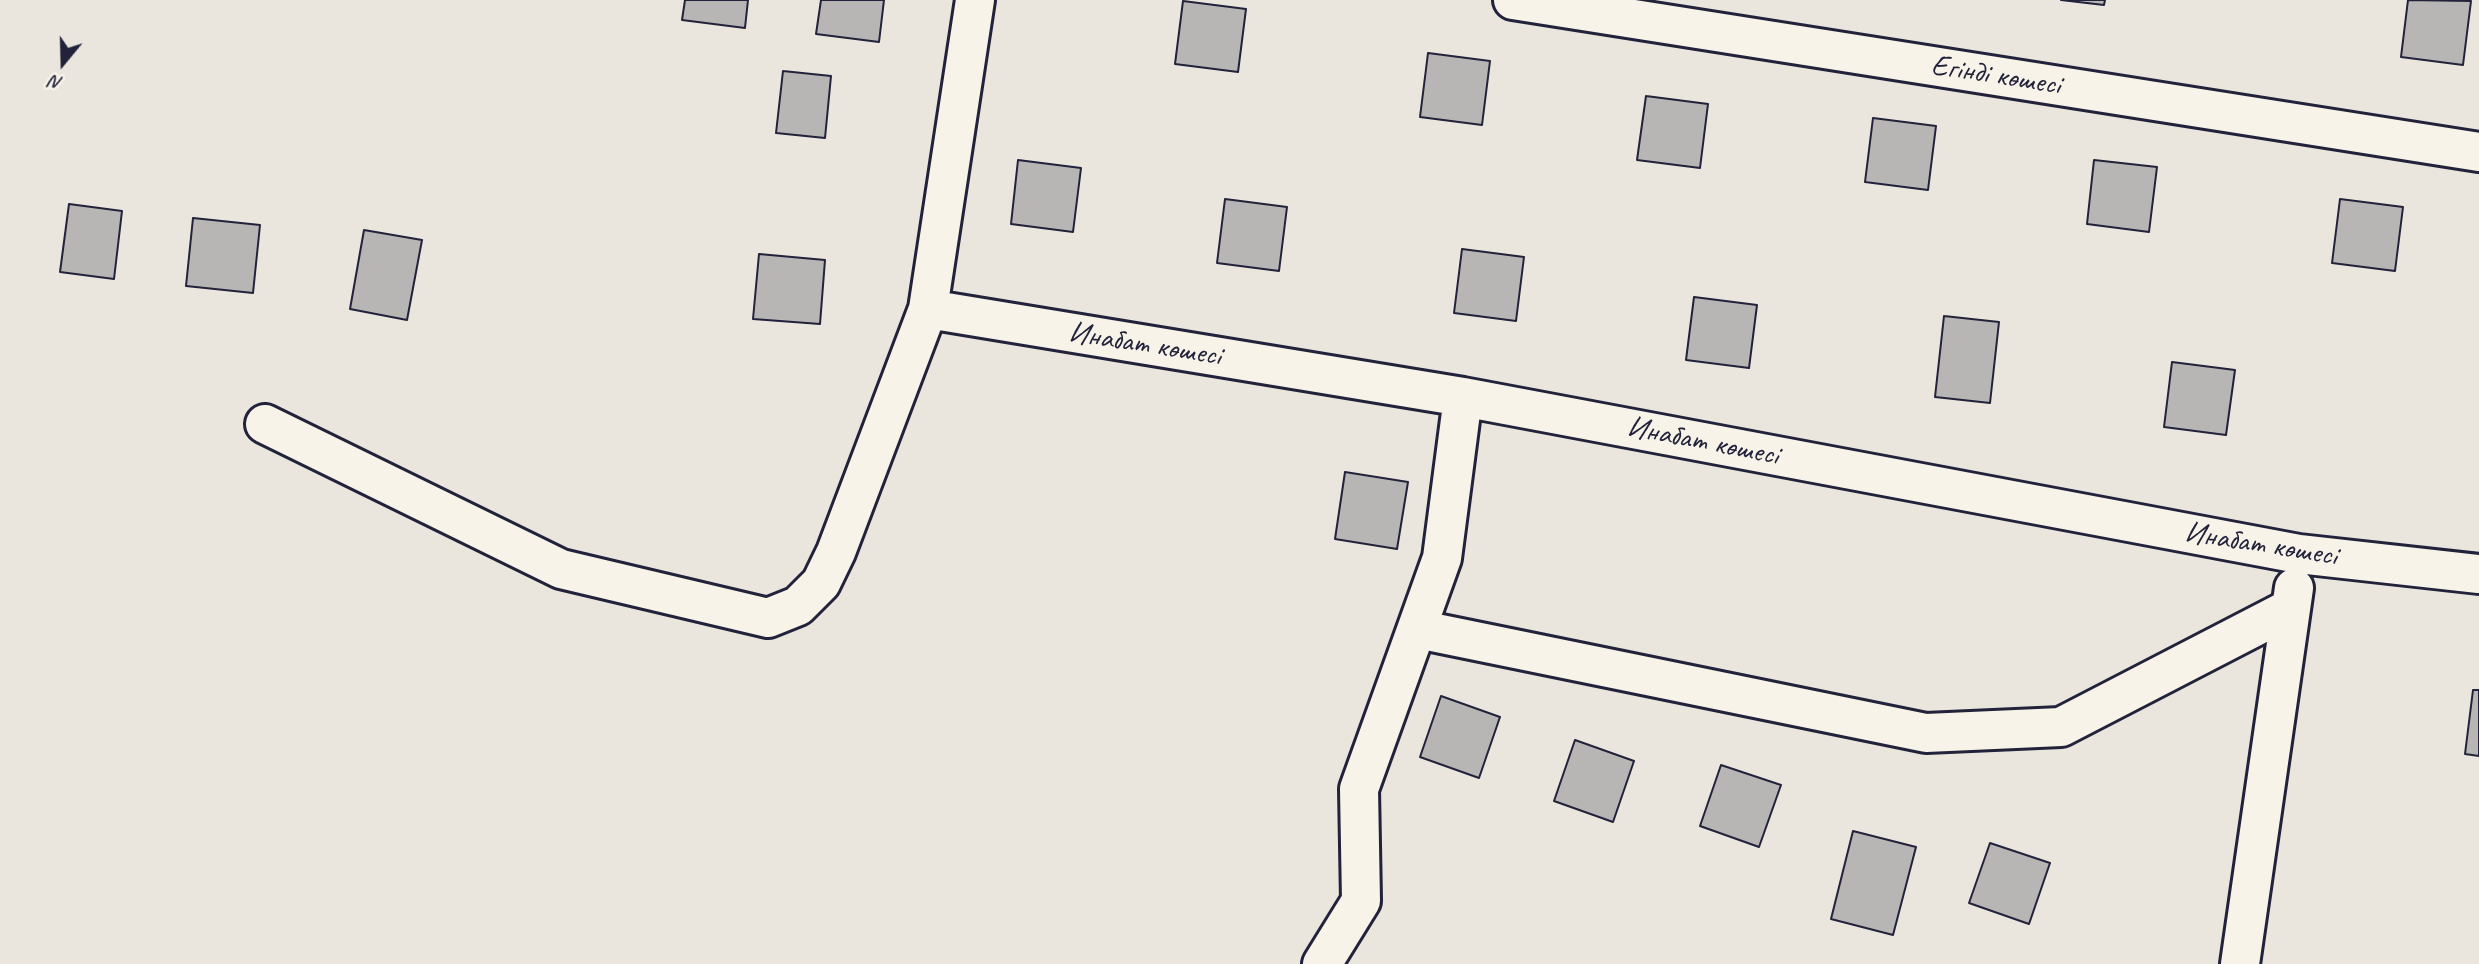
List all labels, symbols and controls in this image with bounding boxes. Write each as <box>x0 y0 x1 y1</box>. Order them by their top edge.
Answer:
north arrow <box>28 28 98 98</box>
street label: Егінді көшесі <box>1929 48 2063 104</box>
text: N <box>47 70 66 96</box>
street label: Инабат көшесі <box>1066 315 1224 375</box>
street label: Инабат көшесі <box>1624 410 1782 474</box>
street label: Инабат көшесі <box>2182 515 2340 575</box>

